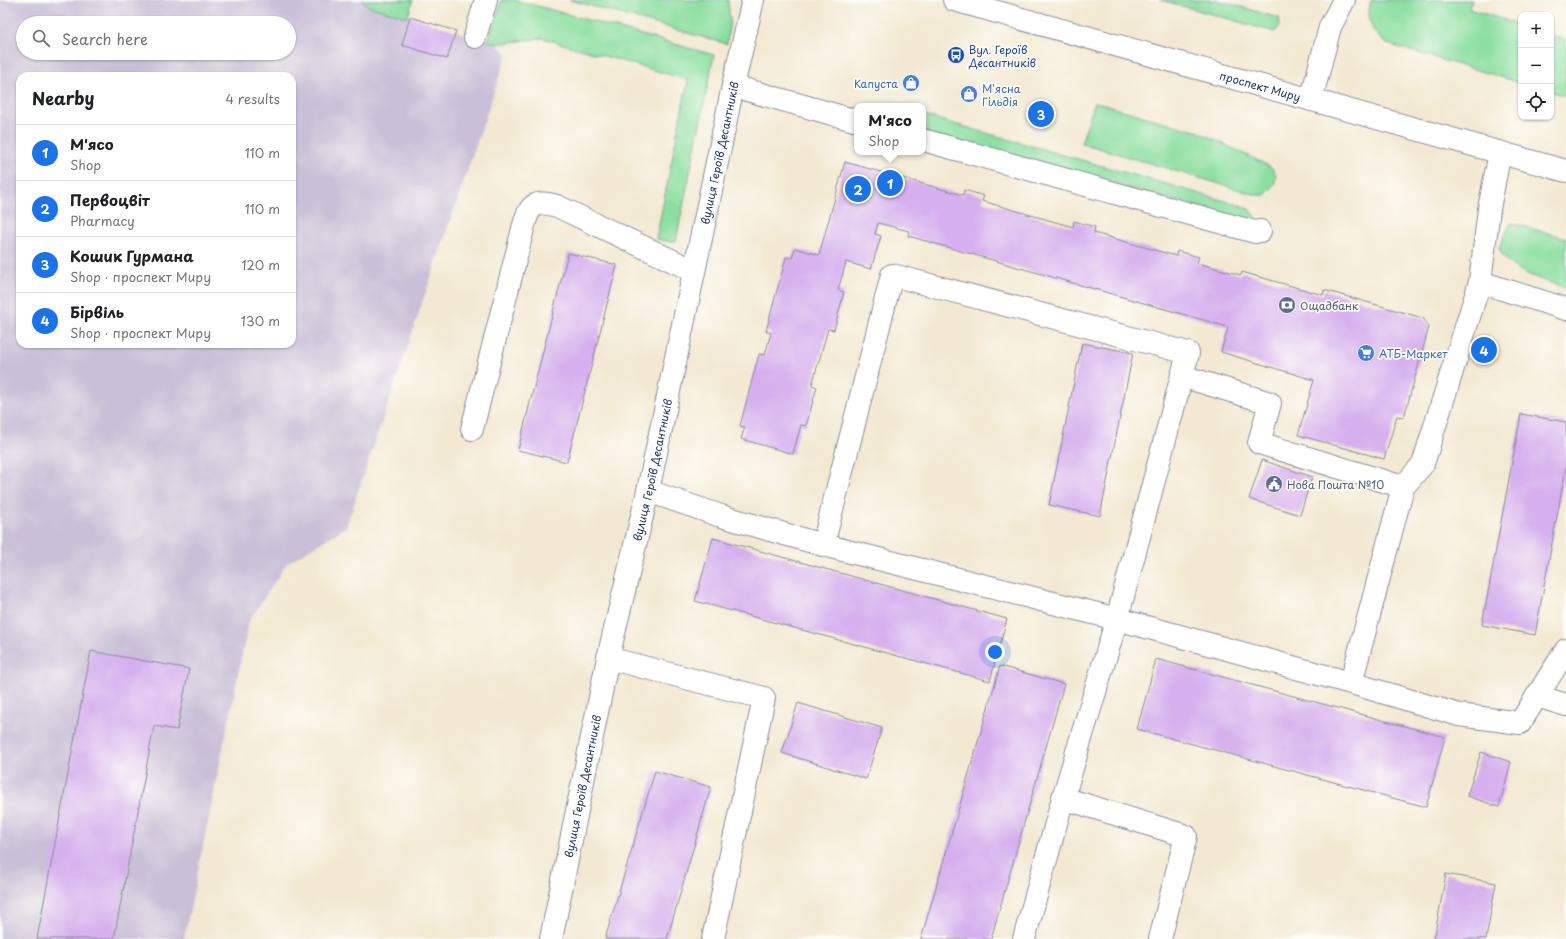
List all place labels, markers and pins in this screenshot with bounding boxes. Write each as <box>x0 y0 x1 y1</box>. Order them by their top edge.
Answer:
place label: Вул. Героїв Десантників <box>968 41 1036 71</box>
bus stop icon: Вул. Героїв Десантників <box>946 45 966 65</box>
shop icon: Капуста <box>901 73 921 93</box>
place label: Капуста <box>854 75 898 92</box>
place label: М'ясна Гільдія <box>982 80 1021 110</box>
shop icon: М'ясна Гільдія <box>959 84 979 104</box>
pin: 3 <box>1028 99 1054 129</box>
pin: 1 <box>877 168 903 198</box>
pin: 2 <box>845 174 871 204</box>
bank icon: Ощадбанк <box>1277 295 1297 315</box>
place label: Ощадбанк <box>1300 297 1359 314</box>
pin: 4 <box>1471 335 1497 365</box>
supermarket icon: АТБ-Маркет <box>1356 343 1376 363</box>
place label: АТБ-Маркет <box>1379 345 1448 362</box>
public building icon: Нова Пошта №10 <box>1264 474 1284 494</box>
place label: Нова Пошта №10 <box>1287 476 1384 493</box>

